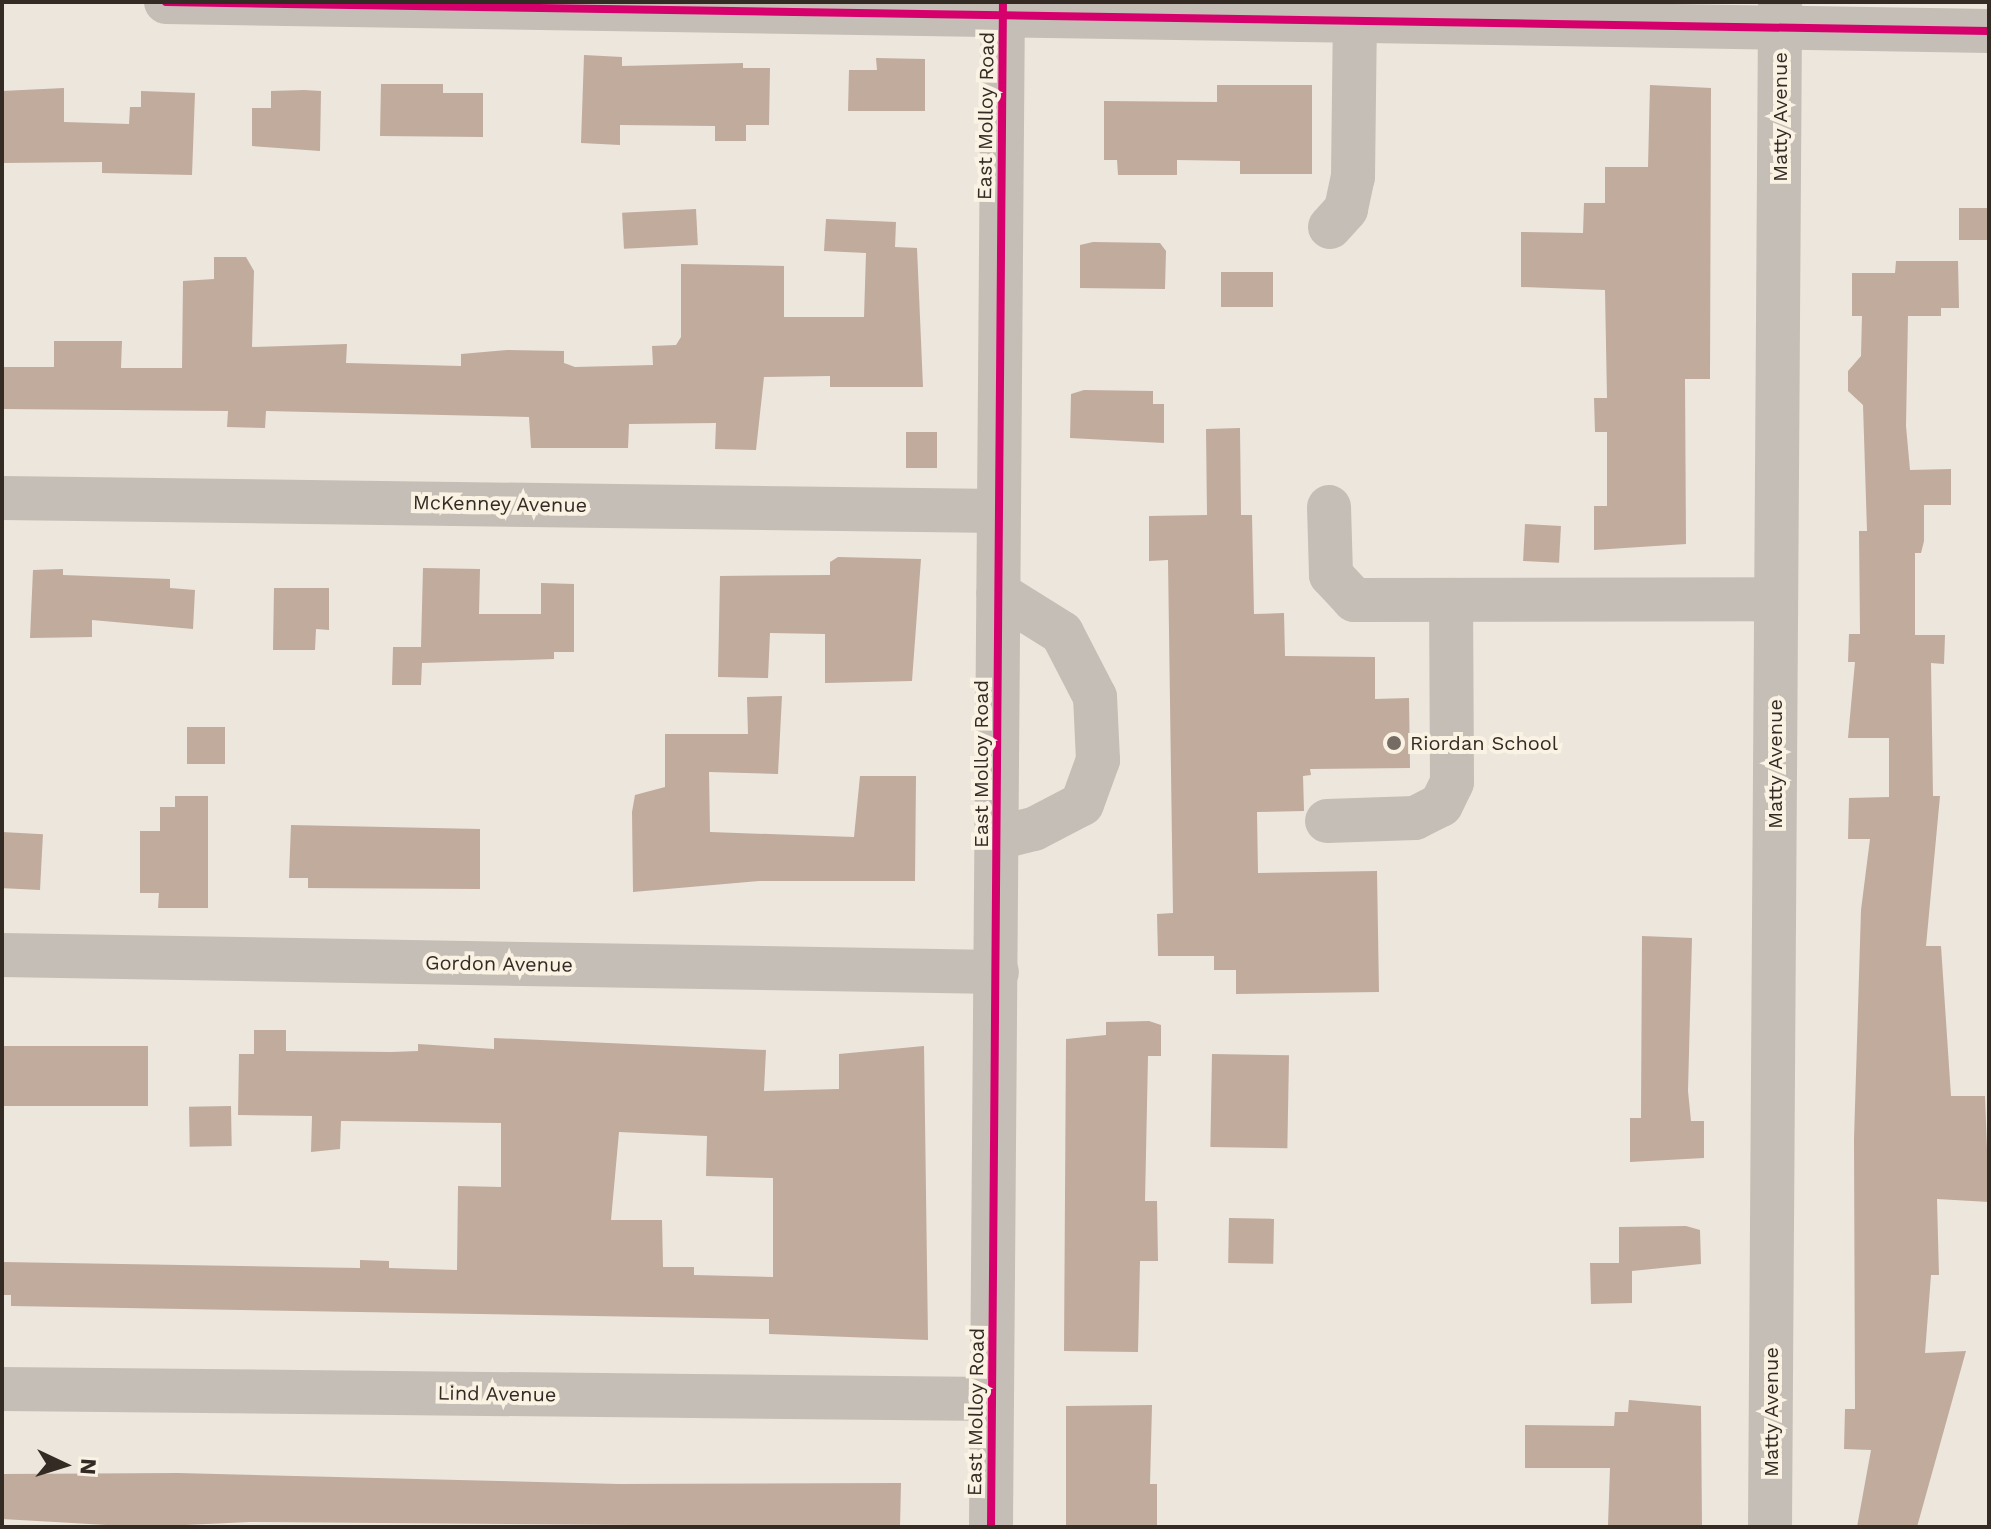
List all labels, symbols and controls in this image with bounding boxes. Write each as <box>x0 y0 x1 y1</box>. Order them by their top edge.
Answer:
street label: East Molloy Road <box>973 31 999 201</box>
street label: Matty Avenue <box>1768 51 1792 183</box>
street label: McKenney Avenue <box>412 490 588 518</box>
street label: East Molloy Road <box>969 680 993 848</box>
street label: Matty Avenue <box>1763 698 1787 830</box>
place label: Riordan School <box>1410 731 1558 755</box>
marker: Riordan School <box>1385 734 1403 752</box>
street label: Gordon Avenue <box>424 951 574 977</box>
street label: East Molloy Road <box>963 1327 989 1497</box>
street label: Matty Avenue <box>1759 1346 1783 1478</box>
street label: Lind Avenue <box>437 1381 557 1407</box>
north arrow <box>24 1425 104 1505</box>
text: N <box>75 1458 101 1476</box>

